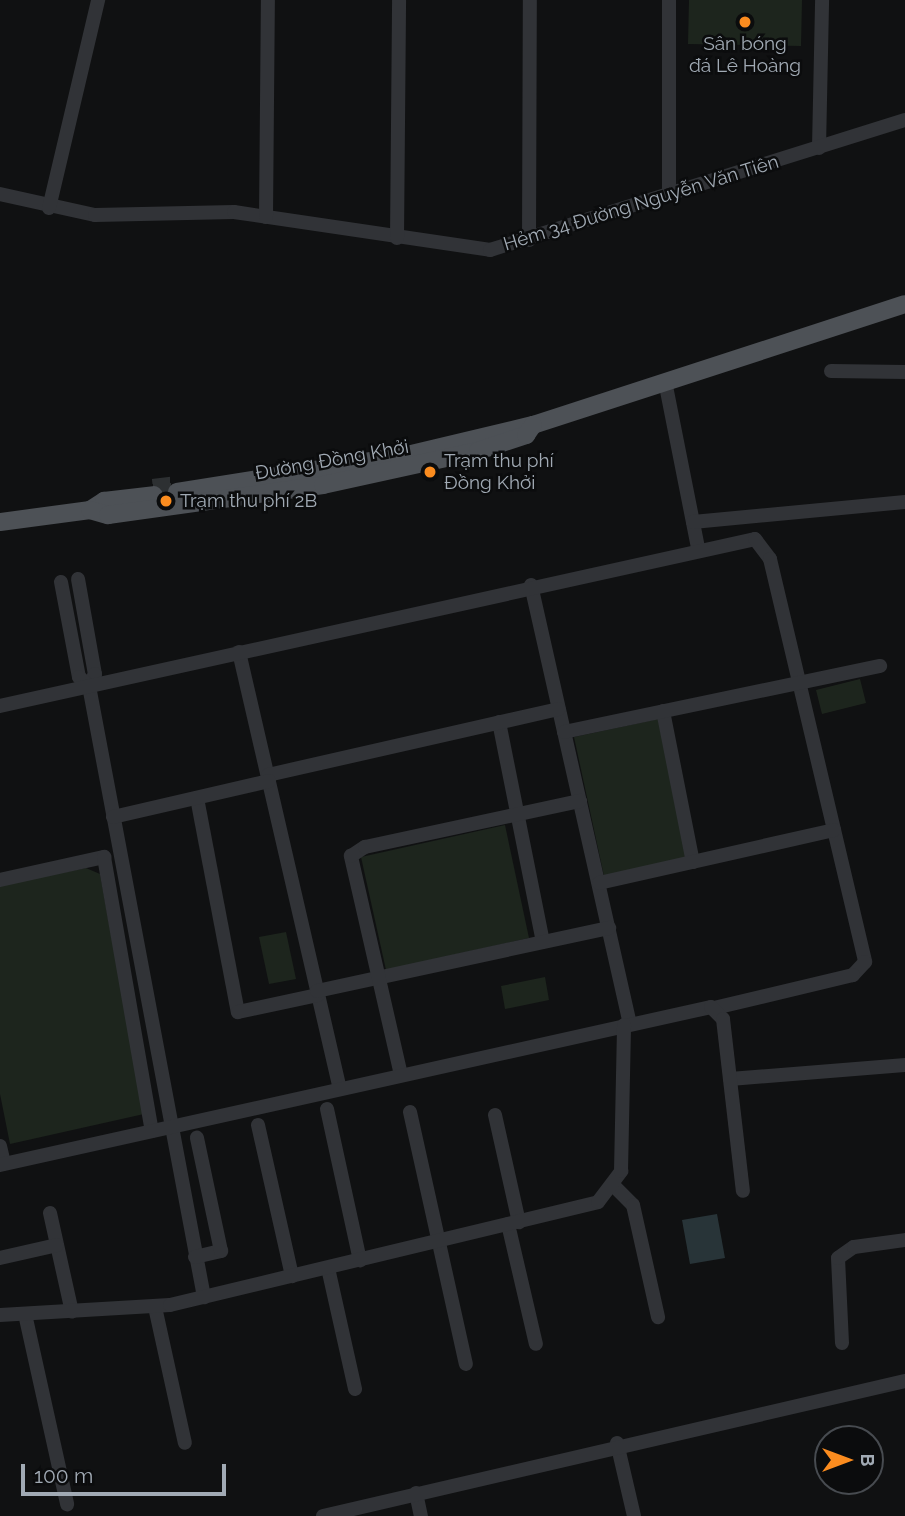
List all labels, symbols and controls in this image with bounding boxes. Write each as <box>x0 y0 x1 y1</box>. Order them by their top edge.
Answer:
marker: Sân bóng đá Lê Hoàng <box>737 14 753 30</box>
place label: Sân bóng đá Lê Hoàng <box>689 33 801 77</box>
street label: Hẻm 34 Đường Nguyễn Văn Tiên <box>500 150 782 256</box>
street label: Đường Đồng Khởi <box>254 435 410 485</box>
place label: Trạm thu phí Đồng Khởi <box>444 450 554 494</box>
marker: Trạm thu phí Đồng Khởi <box>422 464 438 480</box>
place label: Trạm thu phí 2B <box>180 490 317 512</box>
marker: Trạm thu phí 2B <box>158 493 174 509</box>
north arrow <box>814 1425 884 1495</box>
scale bar <box>24 1450 229 1494</box>
text: B <box>857 1454 879 1466</box>
text: 100 m <box>34 1463 93 1488</box>

